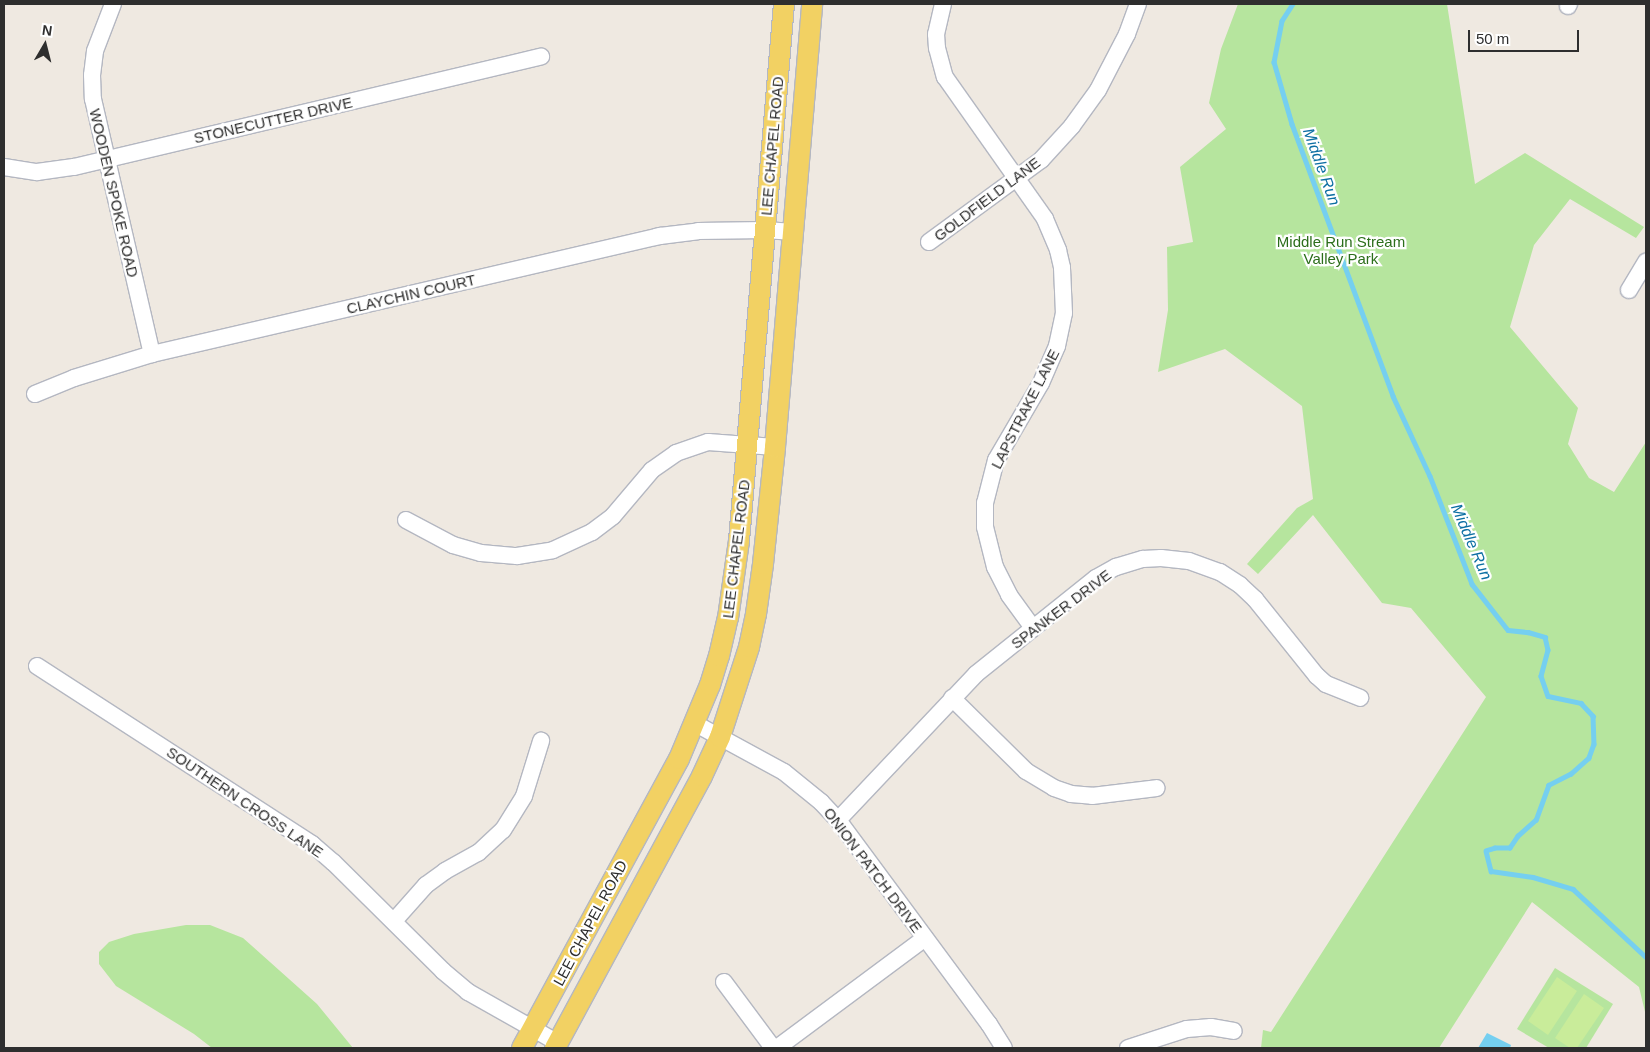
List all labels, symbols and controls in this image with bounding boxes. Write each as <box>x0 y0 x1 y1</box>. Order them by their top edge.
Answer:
north arrow <box>20 20 70 70</box>
scale bar <box>1470 20 1581 52</box>
text: N <box>41 22 53 39</box>
text: 50 m <box>1476 30 1509 47</box>
street label: LEE CHAPEL ROAD <box>757 75 787 217</box>
street label: STONECUTTER DRIVE <box>192 93 354 147</box>
street label: WOODEN SPOKE ROAD <box>86 107 142 279</box>
water label: Middle Run <box>1298 126 1344 208</box>
street label: GOLDFIELD LANE <box>930 153 1044 245</box>
park label: Middle Run Stream Valley Park <box>1277 232 1405 267</box>
street label: CLAYCHIN COURT <box>345 270 477 318</box>
street label: LAPSTRAKE LANE <box>987 346 1063 472</box>
street label: LEE CHAPEL ROAD <box>719 478 753 620</box>
water label: Middle Run <box>1446 501 1496 583</box>
street label: SPANKER DRIVE <box>1007 566 1115 652</box>
street label: SOUTHERN CROSS LANE <box>163 743 327 861</box>
street label: ONION PATCH DRIVE <box>820 804 926 936</box>
street label: LEE CHAPEL ROAD <box>549 857 631 989</box>

